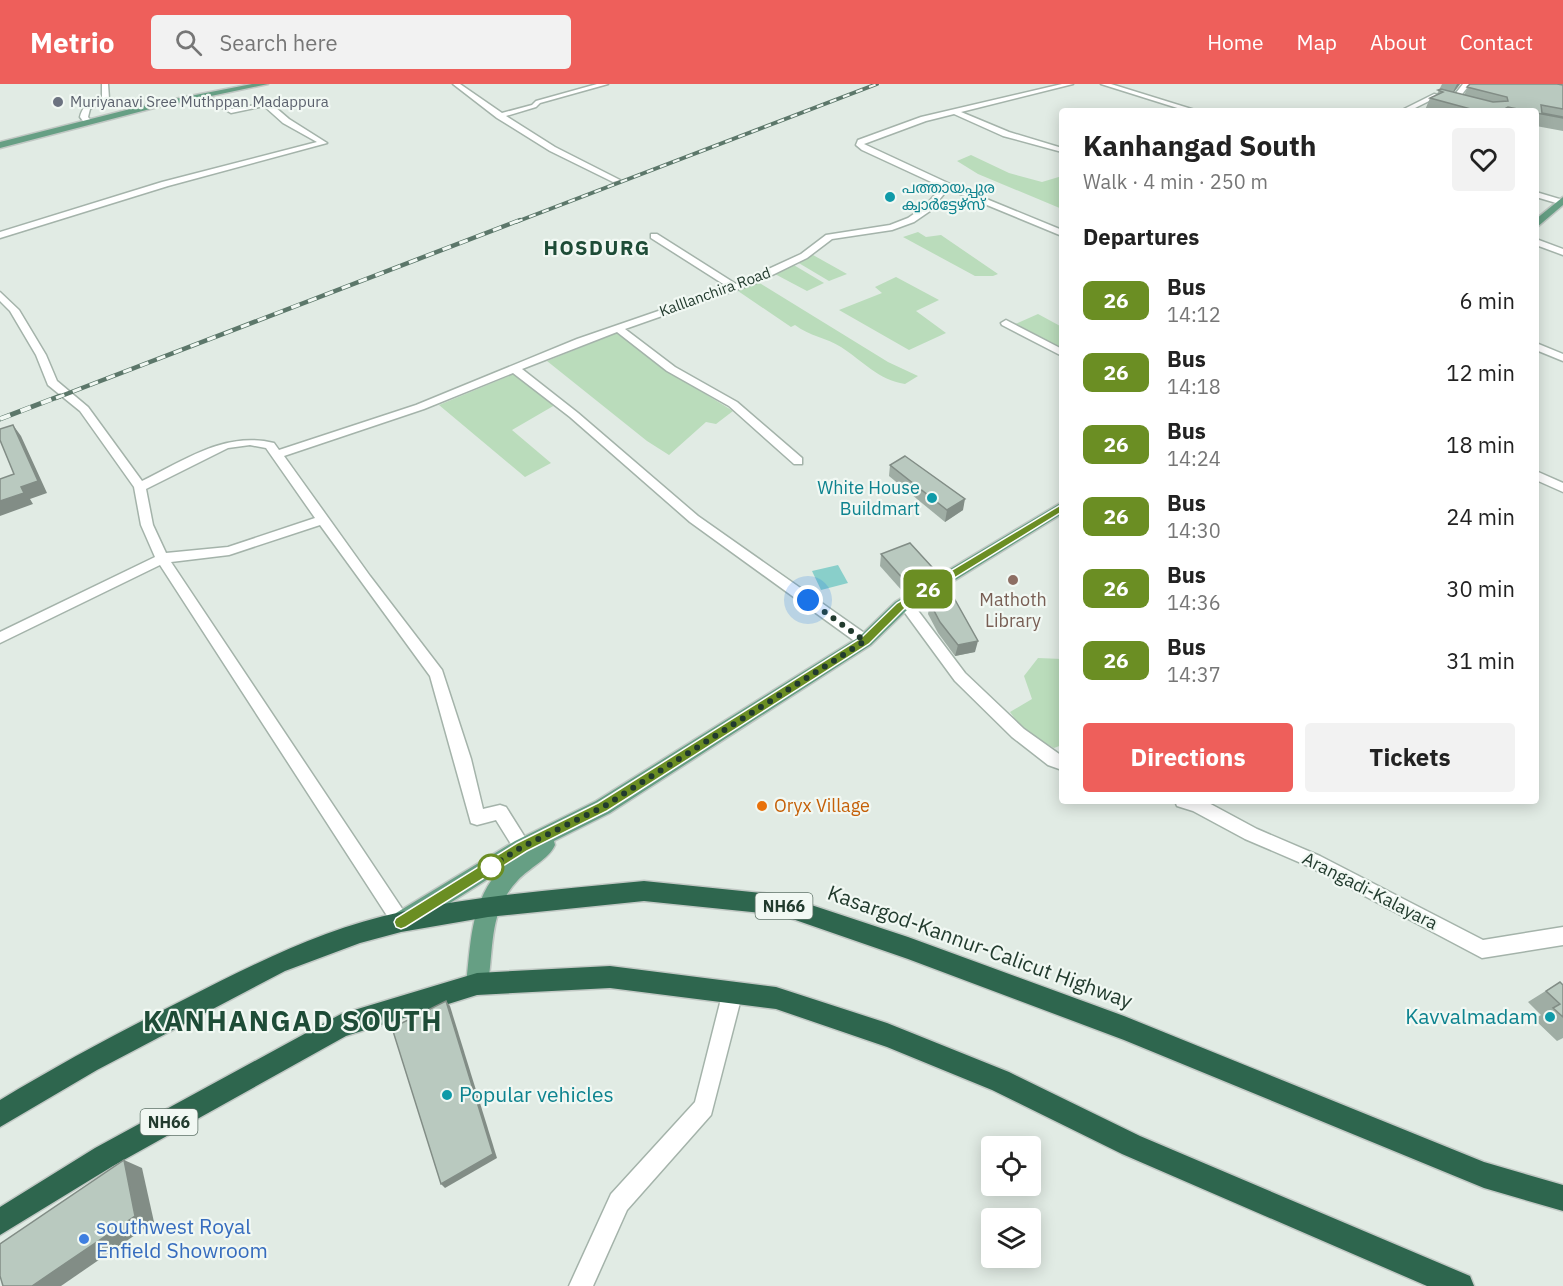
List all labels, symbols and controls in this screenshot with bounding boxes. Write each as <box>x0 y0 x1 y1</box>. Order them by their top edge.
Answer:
search box <box>151 15 571 69</box>
text: Metrio <box>30 24 115 61</box>
icon: search <box>172 26 205 59</box>
text: Search here <box>220 28 337 57</box>
text: Home <box>1207 28 1264 56</box>
text: Map <box>1297 28 1337 56</box>
text: About <box>1370 28 1427 56</box>
text: Contact <box>1460 28 1533 56</box>
place label: Muriyanavi Sree Muthppan Madappura <box>70 92 329 111</box>
marker: Muriyanavi Sree Muthppan Madappura <box>51 95 65 109</box>
text: Kanhangad South <box>1083 127 1316 164</box>
button: heart <box>1452 128 1515 191</box>
text: Walk · 4 min · 250 m <box>1083 168 1268 195</box>
place label: പത്തായപ്പുര ക്വാർട്ടേഴ്സ് <box>902 178 995 215</box>
marker: പത്തായപ്പുര ക്വാർട്ടേഴ്സ് <box>883 190 897 204</box>
text: Departures <box>1083 222 1199 251</box>
district label: HOSDURG <box>543 234 651 261</box>
street label: Kalllanchira Road <box>657 263 773 321</box>
text: Bus <box>1167 272 1206 301</box>
text: 26 <box>1103 286 1129 314</box>
text: 6 min <box>1459 286 1515 315</box>
text: 14:12 <box>1167 301 1221 328</box>
text: Bus <box>1167 344 1206 373</box>
text: 26 <box>1103 358 1129 386</box>
text: 12 min <box>1446 358 1515 387</box>
text: 14:18 <box>1167 373 1221 400</box>
text: Bus <box>1167 416 1206 445</box>
text: 26 <box>1103 430 1129 458</box>
text: 18 min <box>1446 430 1515 459</box>
text: 14:24 <box>1167 445 1221 472</box>
place label: White House Buildmart <box>817 476 920 520</box>
text: Bus <box>1167 488 1206 517</box>
marker: White House Buildmart <box>925 491 939 505</box>
text: 26 <box>1103 502 1129 530</box>
text: 24 min <box>1446 502 1515 531</box>
text: 14:30 <box>1167 517 1221 544</box>
text: Bus <box>1167 560 1206 589</box>
line badge: 26 <box>901 570 955 608</box>
marker: Mathoth Library <box>1006 573 1020 587</box>
text: 26 <box>1103 574 1129 602</box>
text: 30 min <box>1446 574 1515 603</box>
text: 26 <box>915 575 941 603</box>
your location <box>793 585 823 615</box>
place label: Mathoth Library <box>979 588 1047 632</box>
text: 14:36 <box>1167 589 1221 616</box>
text: Bus <box>1167 632 1206 661</box>
text: 26 <box>1103 646 1129 674</box>
text: 31 min <box>1446 646 1515 675</box>
text: 14:37 <box>1167 661 1221 688</box>
button: Directions <box>1083 723 1293 792</box>
button: Tickets <box>1305 723 1515 792</box>
place label: Oryx Village <box>774 794 870 817</box>
marker: Oryx Village <box>755 799 769 813</box>
street label: Arangadi-Kalayara <box>1299 847 1442 935</box>
unlabelled marker <box>478 854 504 880</box>
street label: Kasargod-Kannur-Calicut Highway <box>824 878 1137 1015</box>
road number: NH66 <box>756 893 812 919</box>
district label: KANHANGAD SOUTH <box>143 1002 443 1039</box>
place label: Kavvalmadam <box>1405 1002 1538 1030</box>
marker: Kavvalmadam <box>1543 1010 1557 1024</box>
place label: Popular vehicles <box>459 1080 614 1108</box>
marker: Popular vehicles <box>440 1088 454 1102</box>
road number: NH66 <box>140 1109 198 1135</box>
map controls <box>981 1136 1041 1268</box>
button: locate <box>981 1136 1041 1196</box>
button: layers <box>981 1208 1041 1268</box>
place label: southwest Royal Enfield Showroom <box>96 1212 268 1264</box>
marker: southwest Royal Enfield Showroom <box>77 1232 91 1246</box>

